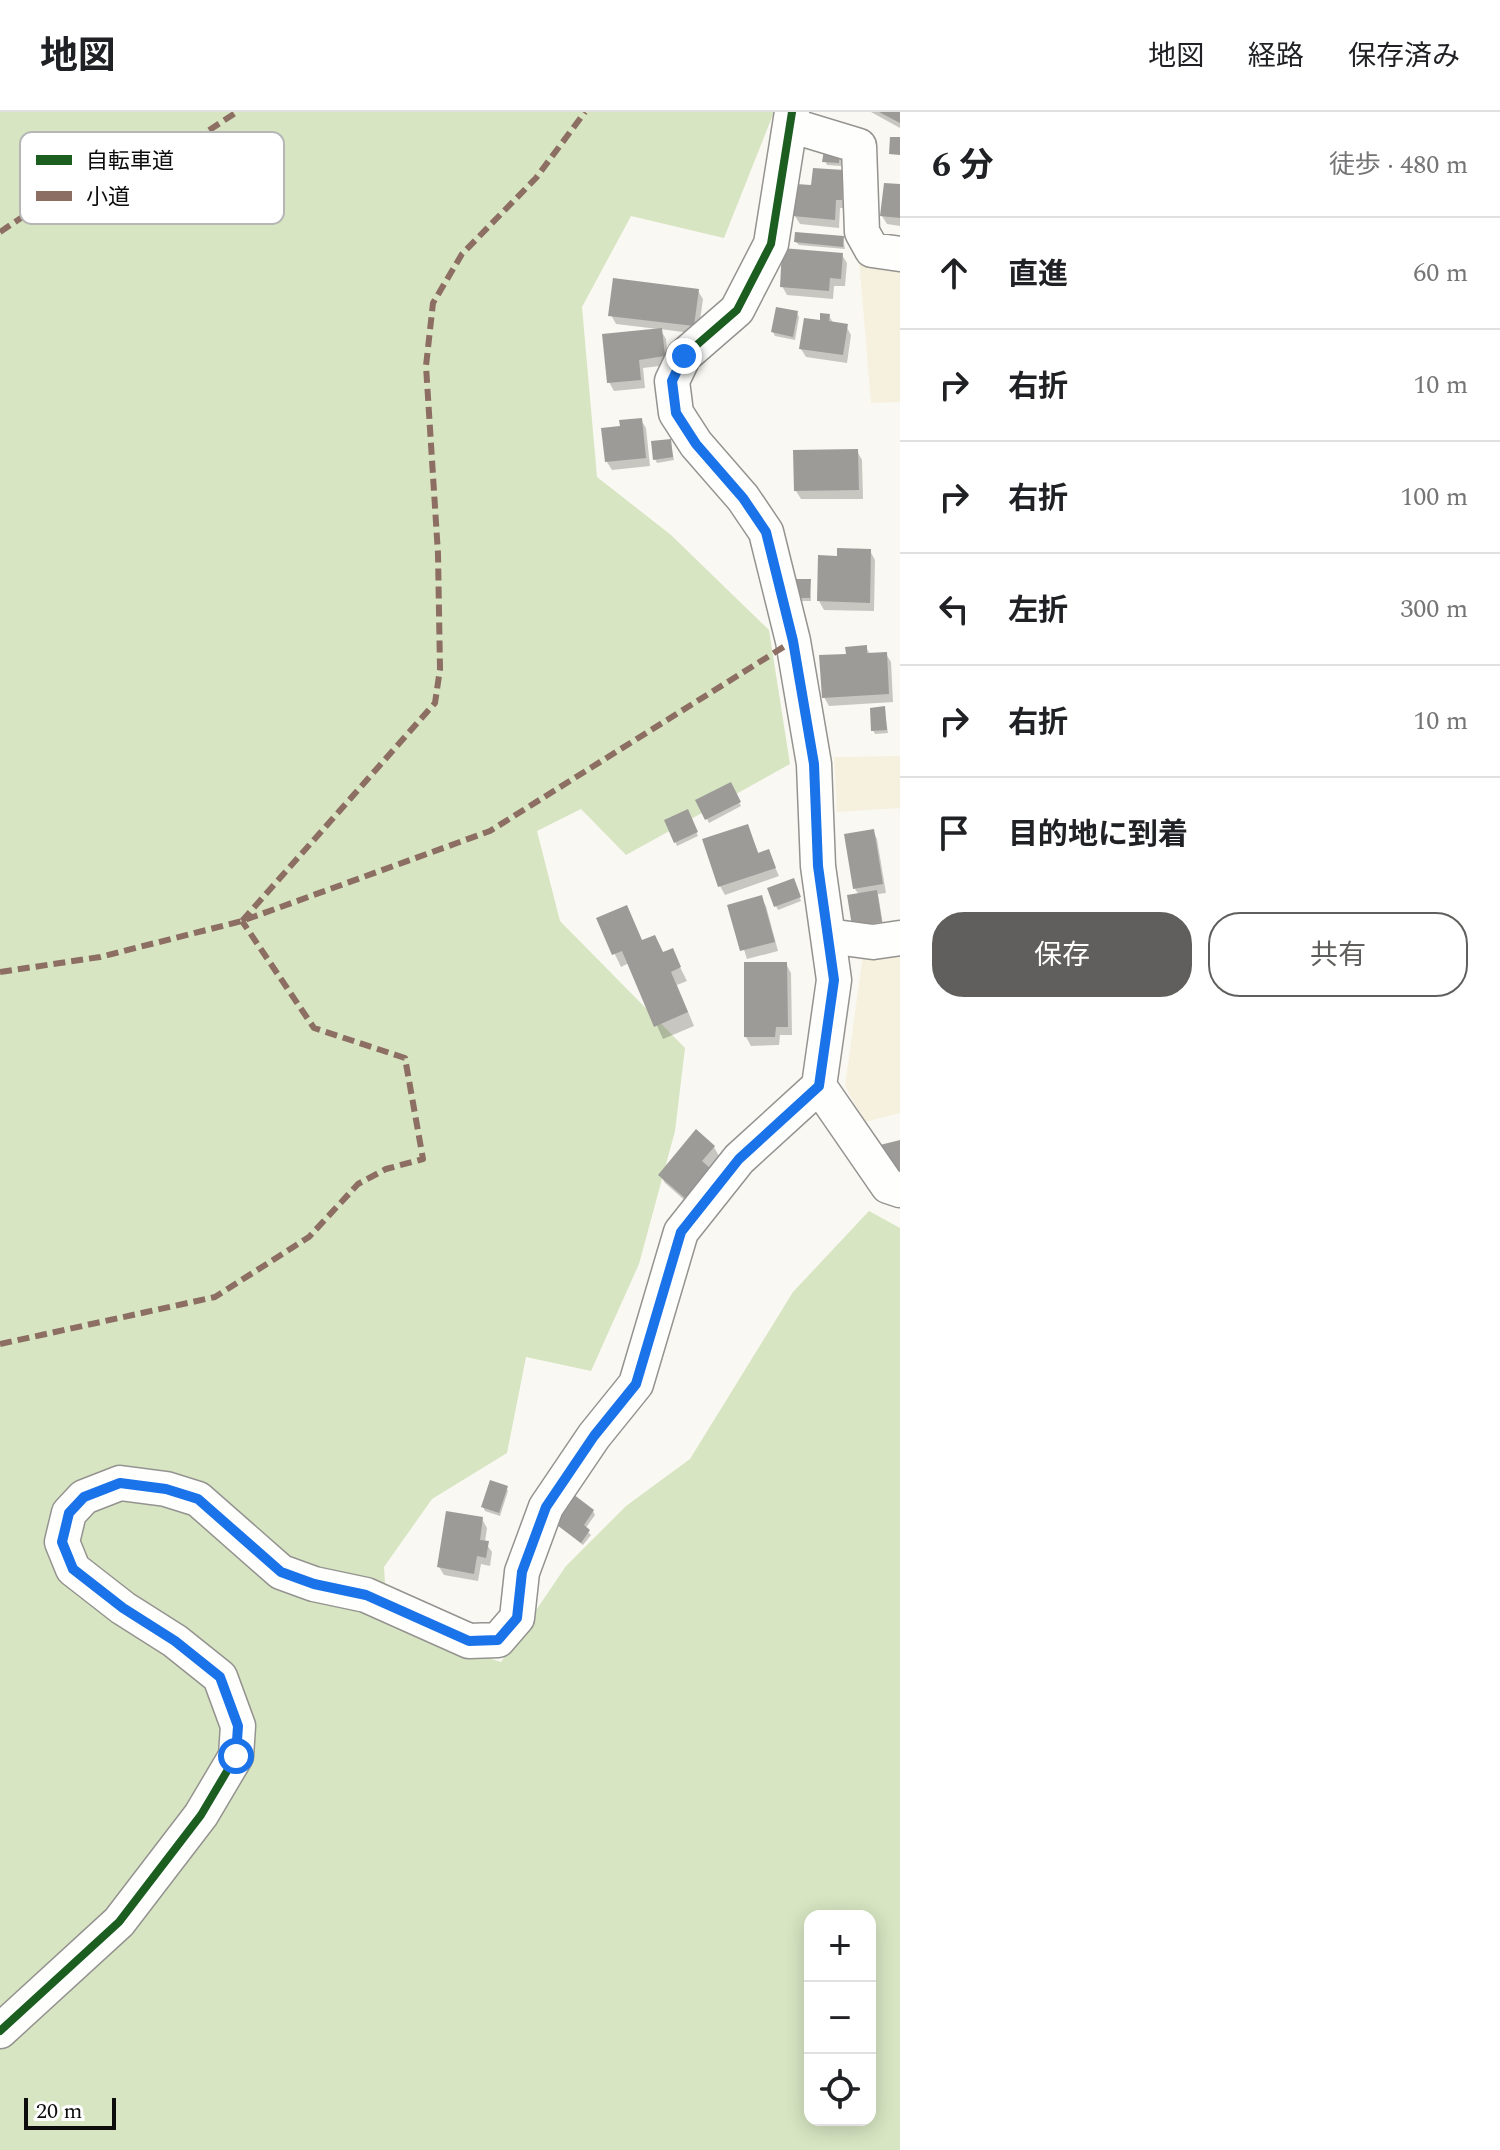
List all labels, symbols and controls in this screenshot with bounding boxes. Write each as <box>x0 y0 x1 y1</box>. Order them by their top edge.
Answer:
text: 地図 <box>40 28 116 86</box>
text: 地図 <box>1148 35 1204 78</box>
text: 経路 <box>1248 35 1304 78</box>
text: 保存済み <box>1348 35 1460 78</box>
legend <box>20 132 284 224</box>
text: 6 分 <box>932 140 994 192</box>
text: 自転車道 <box>86 145 174 178</box>
text: 徒歩 · 480 m <box>1329 145 1468 185</box>
text: 小道 <box>86 181 130 214</box>
icon: ahead <box>932 251 976 295</box>
text: 直進 <box>1008 252 1068 298</box>
text: 60 m <box>1413 253 1468 293</box>
route end <box>666 338 702 374</box>
icon: right <box>932 363 976 407</box>
text: 右折 <box>1008 364 1068 410</box>
text: 10 m <box>1413 365 1468 405</box>
icon: right <box>932 475 976 519</box>
text: 右折 <box>1008 476 1068 522</box>
text: 100 m <box>1400 477 1468 517</box>
icon: left <box>932 587 976 631</box>
text: 左折 <box>1008 588 1068 634</box>
text: 300 m <box>1400 589 1468 629</box>
icon: right <box>932 699 976 743</box>
text: 右折 <box>1008 700 1068 746</box>
text: 10 m <box>1413 701 1468 741</box>
icon: arrive <box>932 811 976 855</box>
text: 目的地に到着 <box>1008 812 1188 858</box>
button: 保存 <box>932 912 1192 997</box>
button: 共有 <box>1208 912 1468 997</box>
route start <box>218 1738 254 1774</box>
map controls <box>804 1910 876 2126</box>
button: + <box>804 1910 876 1982</box>
button: − <box>804 1982 876 2054</box>
button: locate <box>804 2054 876 2126</box>
scale bar <box>24 2094 116 2130</box>
text: 20 m <box>36 2095 82 2128</box>

